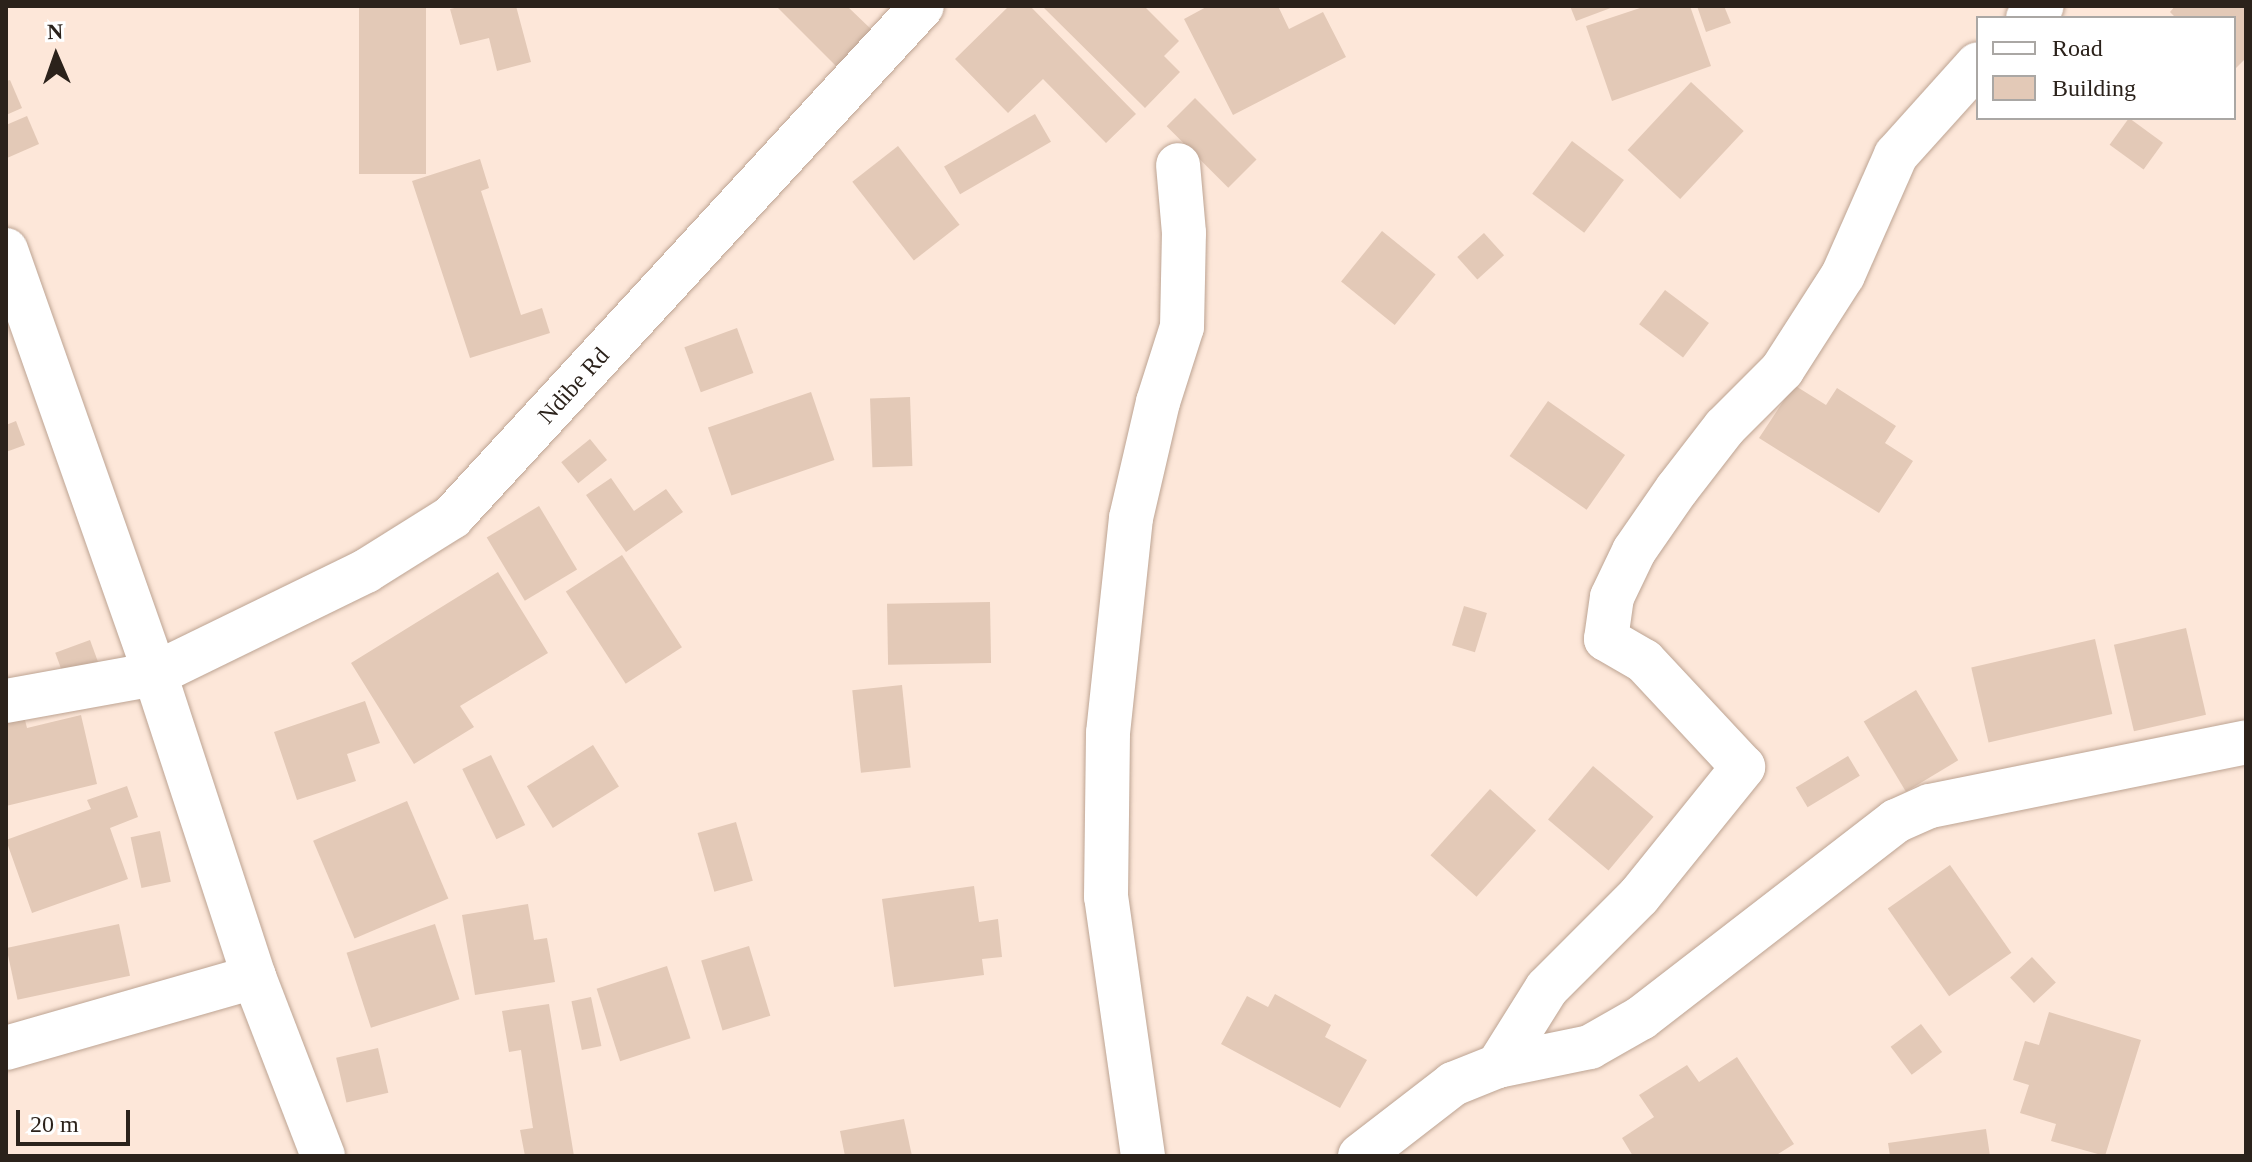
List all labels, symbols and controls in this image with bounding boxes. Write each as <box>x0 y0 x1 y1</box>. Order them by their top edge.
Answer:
north arrow <box>16 16 96 96</box>
legend <box>1976 16 2236 120</box>
text: N <box>47 19 64 44</box>
text: Road <box>2052 35 2103 61</box>
text: Building <box>2052 75 2136 101</box>
street label: Ndibe Rd <box>532 342 616 430</box>
scale bar <box>20 1094 134 1144</box>
text: 20 m <box>30 1111 79 1137</box>

